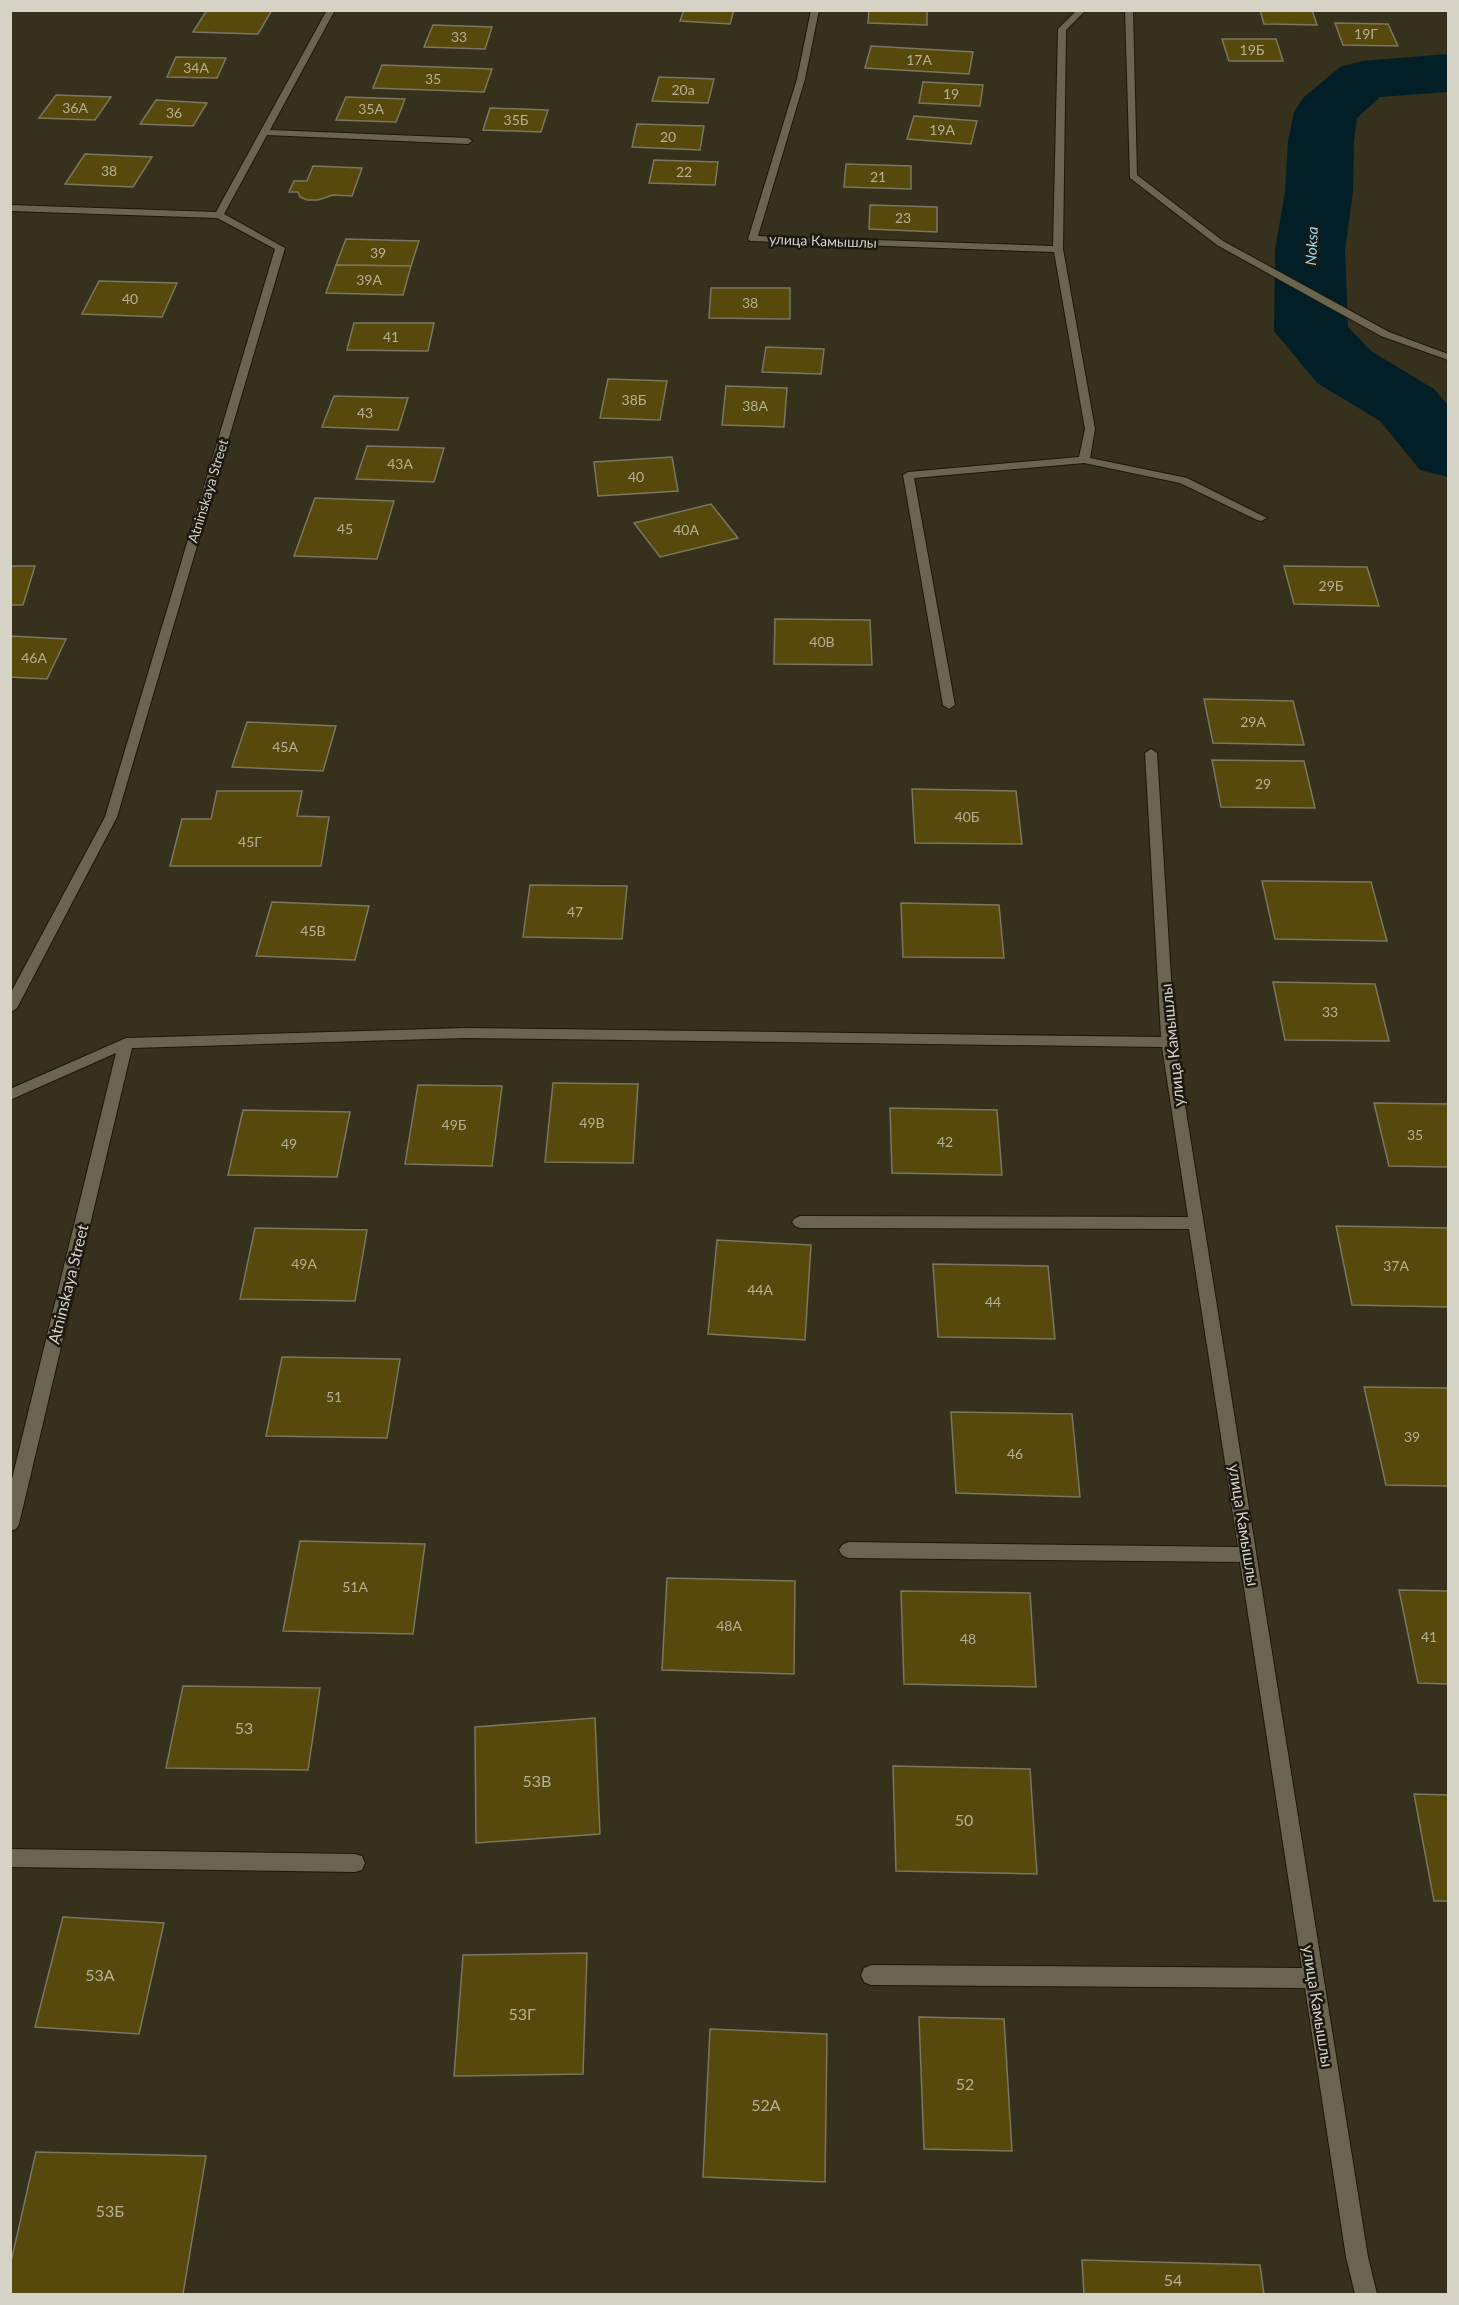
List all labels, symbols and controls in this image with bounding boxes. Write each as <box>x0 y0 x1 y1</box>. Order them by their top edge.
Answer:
house number: 19Г <box>1354 25 1378 42</box>
house number: 33 <box>451 28 467 45</box>
house number: 19Б <box>1240 41 1265 58</box>
house number: 17А <box>906 51 932 68</box>
house number: 34А <box>183 59 209 76</box>
house number: 35 <box>425 70 441 87</box>
house number: 20а <box>671 81 695 98</box>
house number: 19 <box>943 85 959 102</box>
house number: 36А <box>62 99 88 116</box>
house number: 35А <box>358 100 384 117</box>
house number: 36 <box>166 104 182 121</box>
house number: 35Б <box>504 111 529 128</box>
house number: 19А <box>929 121 955 138</box>
house number: 20 <box>660 128 676 145</box>
house number: 38 <box>101 162 117 179</box>
house number: 22 <box>676 163 692 180</box>
house number: 21 <box>870 168 886 185</box>
house number: 23 <box>895 209 911 226</box>
water label: Noksa <box>1301 226 1321 266</box>
street label: улица Камышлы <box>769 230 877 251</box>
house number: 39 <box>370 244 386 261</box>
house number: 39А <box>356 271 382 288</box>
house number: 40 <box>122 290 138 307</box>
house number: 38 <box>742 294 758 311</box>
house number: 41 <box>383 328 399 345</box>
house number: 38Б <box>622 391 647 408</box>
house number: 38А <box>742 397 768 414</box>
house number: 43 <box>357 404 373 421</box>
street label: Atninskaya Street <box>184 437 231 545</box>
house number: 43А <box>387 455 413 472</box>
house number: 40 <box>628 468 644 485</box>
house number: 45 <box>337 520 353 537</box>
house number: 40А <box>673 521 699 538</box>
house number: 29Б <box>1319 577 1344 594</box>
house number: 40В <box>809 633 835 650</box>
house number: 46А <box>21 649 47 666</box>
house number: 29А <box>1240 713 1266 730</box>
house number: 45А <box>272 738 298 755</box>
house number: 29 <box>1255 775 1271 792</box>
house number: 40Б <box>955 808 980 825</box>
house number: 45Г <box>238 833 262 850</box>
house number: 47 <box>567 903 583 920</box>
house number: 45В <box>300 922 326 939</box>
street label: улица Камышлы <box>1156 983 1187 1107</box>
house number: 33 <box>1322 1003 1338 1020</box>
house number: 49В <box>579 1114 605 1131</box>
house number: 49Б <box>442 1116 467 1133</box>
house number: 35 <box>1407 1126 1423 1143</box>
house number: 42 <box>937 1133 953 1150</box>
house number: 49 <box>281 1135 297 1152</box>
street label: Atninskaya Street <box>43 1222 92 1346</box>
house number: 49А <box>291 1255 317 1272</box>
house number: 37А <box>1383 1257 1409 1274</box>
house number: 44А <box>747 1281 773 1298</box>
house number: 44 <box>985 1293 1001 1310</box>
house number: 51 <box>326 1388 342 1405</box>
house number: 39 <box>1404 1428 1420 1445</box>
house number: 46 <box>1007 1445 1023 1462</box>
street label: улица Камышлы <box>1225 1463 1264 1587</box>
house number: 51А <box>342 1578 368 1595</box>
house number: 48А <box>716 1617 742 1634</box>
house number: 41 <box>1421 1628 1437 1645</box>
house number: 48 <box>960 1630 976 1647</box>
house number: 53 <box>235 1718 253 1737</box>
house number: 53В <box>523 1771 551 1790</box>
house number: 50 <box>955 1810 973 1829</box>
street label: улица Камышлы <box>1299 1944 1338 2068</box>
house number: 53А <box>85 1965 115 1984</box>
house number: 53Г <box>508 2004 536 2023</box>
house number: 52 <box>956 2074 974 2093</box>
house number: 52А <box>751 2095 781 2114</box>
house number: 53Б <box>96 2201 124 2220</box>
house number: 54 <box>1164 2270 1182 2289</box>

